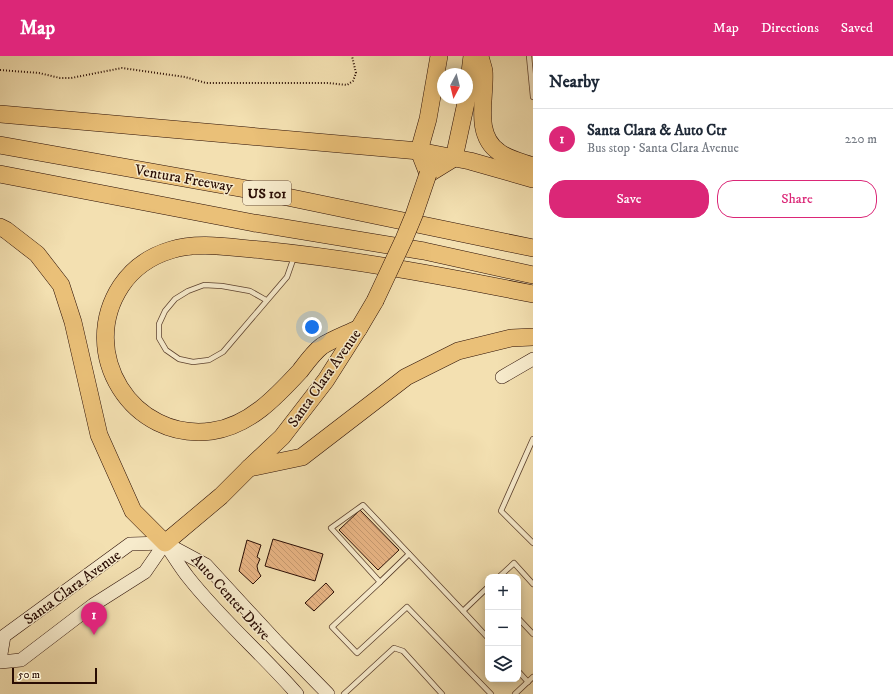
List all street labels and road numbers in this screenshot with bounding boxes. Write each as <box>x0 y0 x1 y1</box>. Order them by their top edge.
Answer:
street label: Ventura Freeway <box>132 160 235 197</box>
road number: US 101 <box>243 181 291 205</box>
street label: Santa Clara Avenue <box>283 325 365 431</box>
street label: Santa Clara Avenue <box>20 546 125 629</box>
street label: Auto Center Drive <box>187 550 274 644</box>

